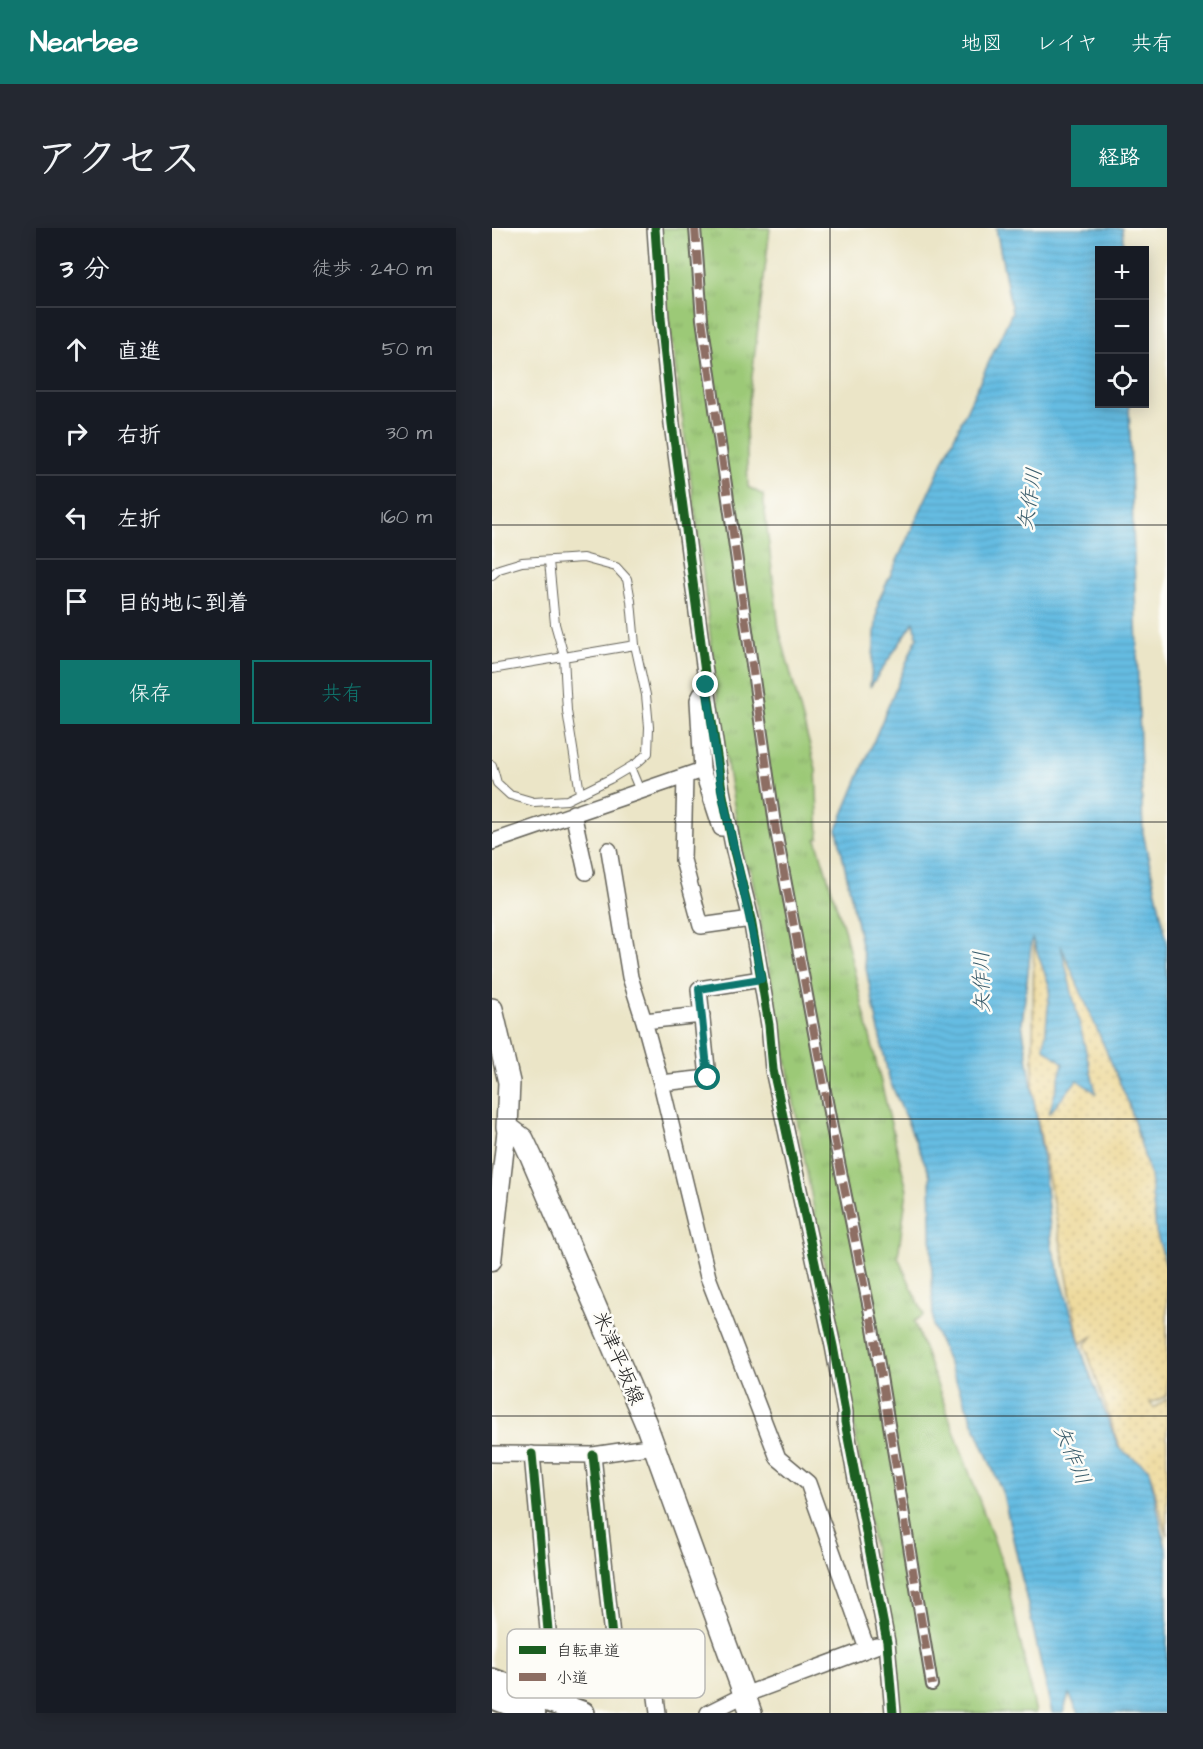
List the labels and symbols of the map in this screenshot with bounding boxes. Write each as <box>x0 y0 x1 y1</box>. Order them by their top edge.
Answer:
water label: 矢作川 <box>1011 466 1049 532</box>
route end <box>692 671 718 697</box>
water label: 矢作川 <box>967 950 997 1014</box>
route start <box>694 1064 720 1090</box>
street label: 米津平坂線 <box>586 1307 650 1409</box>
water label: 矢作川 <box>1046 1420 1098 1490</box>
legend <box>507 1629 705 1698</box>
text: 自転車道 <box>556 1640 620 1662</box>
text: 小道 <box>556 1667 588 1689</box>

